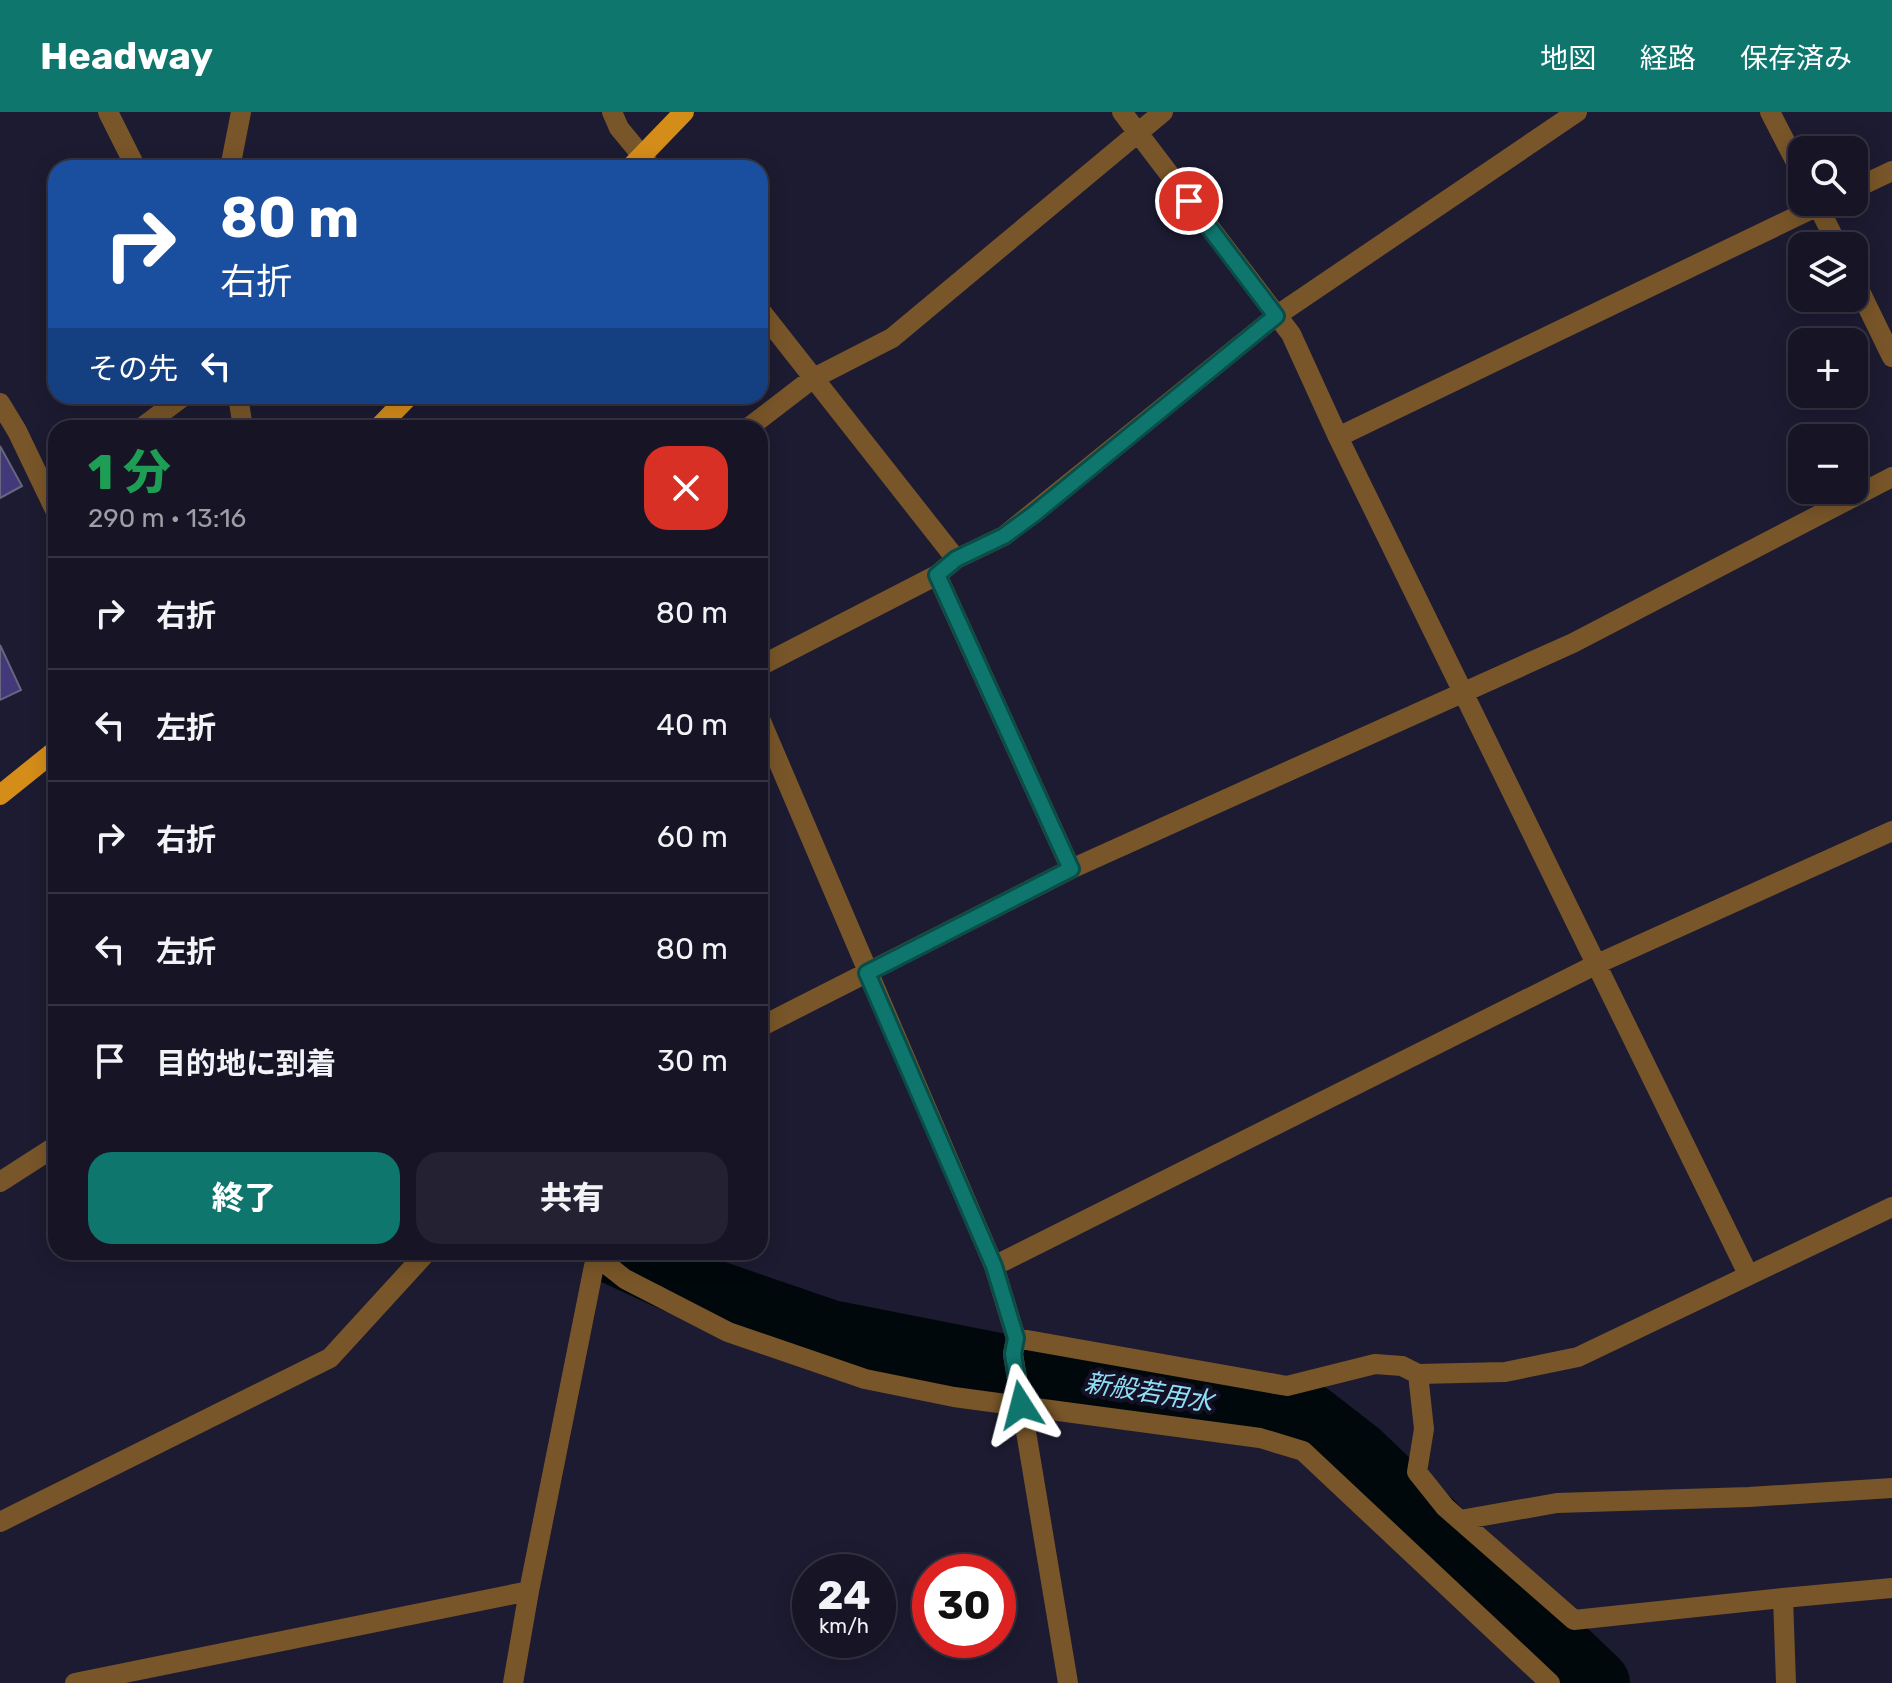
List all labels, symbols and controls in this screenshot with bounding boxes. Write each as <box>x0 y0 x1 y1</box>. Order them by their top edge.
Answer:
text: Headway <box>40 33 213 79</box>
text: 地図 <box>1540 42 1596 75</box>
text: 経路 <box>1640 42 1696 75</box>
text: 保存済み <box>1740 42 1852 75</box>
map controls <box>1788 136 1868 504</box>
button: search <box>1788 136 1868 216</box>
pin <box>1155 167 1223 235</box>
icon: arrive <box>1167 179 1211 223</box>
text: 80 m <box>220 185 359 251</box>
icon: right <box>88 192 192 296</box>
button: layers <box>1788 232 1868 312</box>
text: 右折 <box>220 260 292 303</box>
button: + <box>1788 328 1868 408</box>
icon: left <box>194 344 238 388</box>
text: その先 <box>88 351 178 387</box>
button: − <box>1788 424 1868 504</box>
text: 1 分 <box>88 444 171 501</box>
button: close <box>644 446 728 530</box>
text: 290 m · 13:16 <box>88 503 246 534</box>
icon: right <box>88 591 132 635</box>
text: 80 m <box>656 595 728 631</box>
text: 右折 <box>156 598 216 634</box>
icon: left <box>88 703 132 747</box>
text: 40 m <box>656 707 728 743</box>
text: 左折 <box>156 710 216 746</box>
icon: right <box>88 815 132 859</box>
text: 60 m <box>657 819 728 855</box>
text: 右折 <box>156 822 216 858</box>
icon: left <box>88 927 132 971</box>
text: 80 m <box>656 931 728 967</box>
text: 左折 <box>156 934 216 970</box>
icon: arrive <box>88 1039 132 1083</box>
text: 30 m <box>657 1043 728 1079</box>
text: 目的地に到着 <box>156 1046 336 1082</box>
button: 終了 <box>88 1152 400 1244</box>
button: 共有 <box>416 1152 728 1244</box>
position arrow <box>979 1363 1063 1447</box>
water label: 新般若用水 <box>1082 1367 1219 1418</box>
speed limit sign: 30 <box>912 1554 1016 1658</box>
text: 24 <box>817 1572 871 1619</box>
text: km/h <box>819 1614 869 1638</box>

